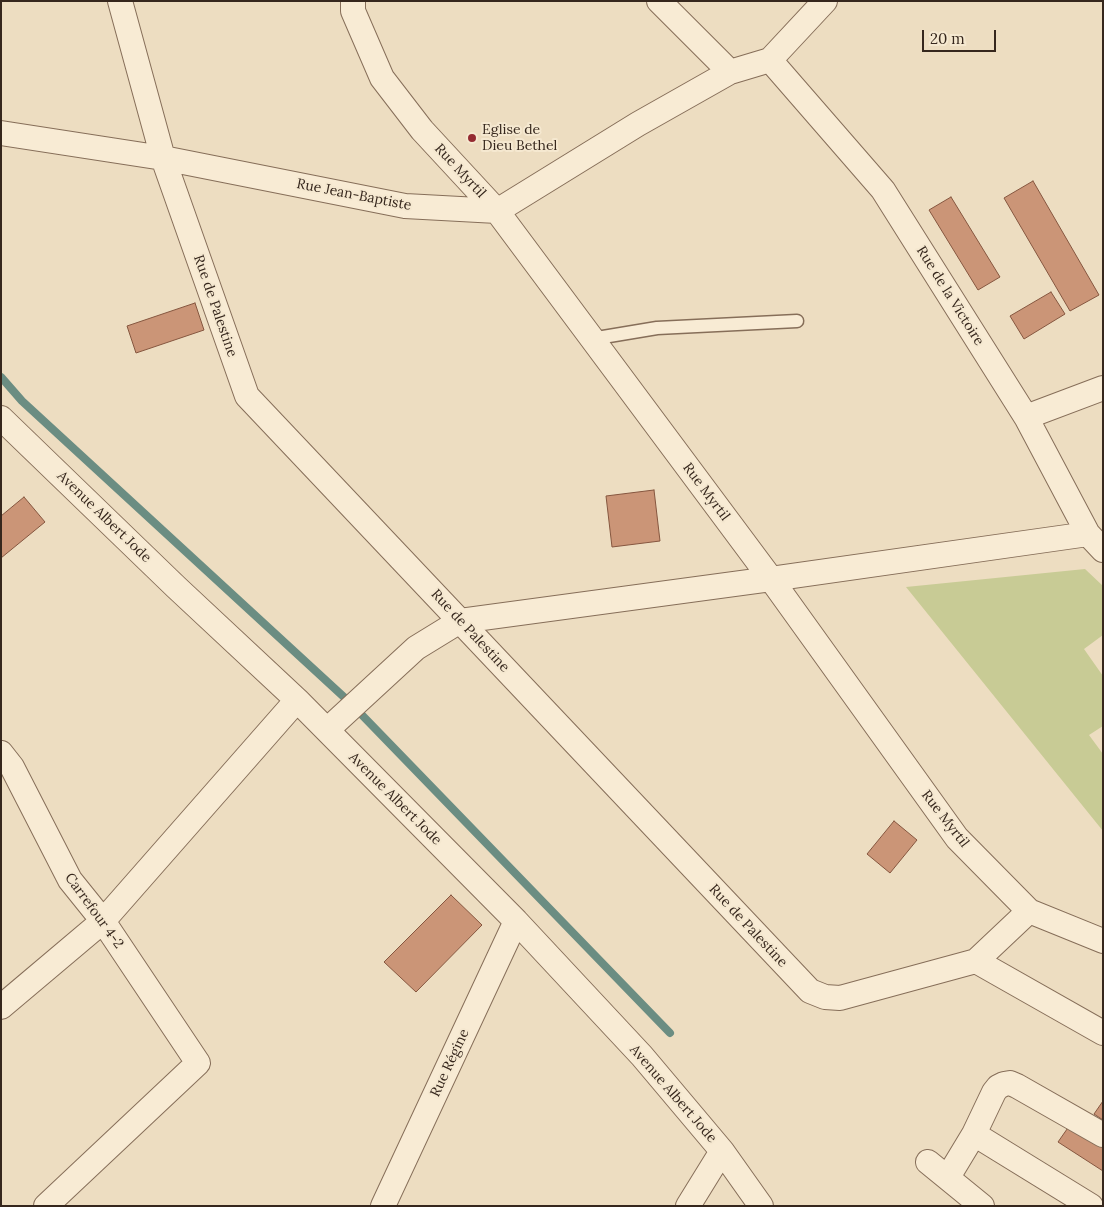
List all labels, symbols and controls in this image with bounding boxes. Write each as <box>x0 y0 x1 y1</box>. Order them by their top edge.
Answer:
scale bar <box>924 20 998 52</box>
text: 20 m <box>930 29 965 48</box>
place label: Eglise de Dieu Bethel <box>482 122 557 154</box>
marker: Eglise de Dieu Bethel <box>466 132 478 144</box>
street label: Rue Myrtil <box>431 140 489 202</box>
street label: Rue Jean-Baptiste <box>295 176 413 214</box>
street label: Rue de la Victoire <box>913 243 987 349</box>
street label: Rue de Palestine <box>190 253 240 359</box>
street label: Rue Myrtil <box>679 460 733 524</box>
street label: Avenue Albert Jode <box>54 468 154 566</box>
street label: Rue de Palestine <box>427 586 513 676</box>
street label: Avenue Albert Jode <box>345 749 445 849</box>
street label: Rue Myrtil <box>918 787 972 851</box>
street label: Carrefour 4-2 <box>61 870 127 952</box>
street label: Rue de Palestine <box>705 881 791 971</box>
street label: Rue Régine <box>427 1026 473 1100</box>
street label: Avenue Albert Jode <box>626 1042 720 1146</box>

